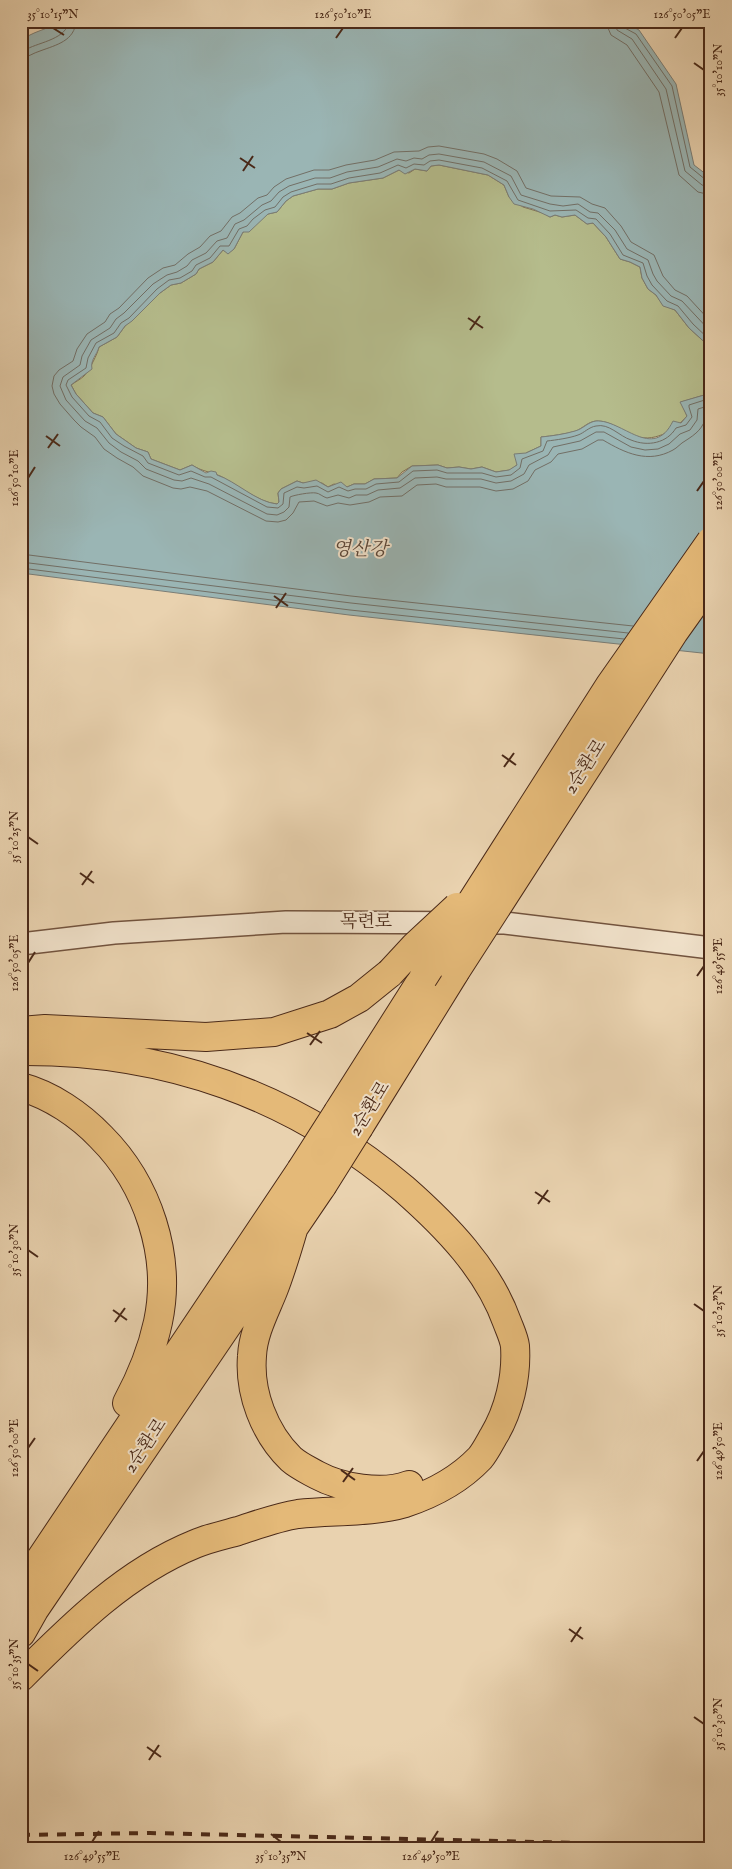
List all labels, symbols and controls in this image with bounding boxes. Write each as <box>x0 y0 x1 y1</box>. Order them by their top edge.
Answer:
text: 35°10'15"N <box>27 7 79 22</box>
text: 126°50'10"E <box>314 7 372 22</box>
text: 126°50'05"E <box>654 7 711 22</box>
text: 35°10'10"N <box>711 43 726 96</box>
text: 126°50'10"E <box>7 449 22 507</box>
text: 126°50'00"E <box>711 452 726 510</box>
water label: 영산강 <box>332 538 390 562</box>
street label: 2순환로 <box>560 735 612 799</box>
text: 35°10'25"N <box>7 810 22 863</box>
street label: 목련로 <box>340 911 392 934</box>
text: 126°50'05"E <box>7 935 22 992</box>
text: 126°49'55"E <box>711 938 726 994</box>
street label: 2순환로 <box>344 1077 396 1141</box>
text: 35°10'30"N <box>7 1223 22 1276</box>
text: 35°10'25"N <box>711 1284 726 1337</box>
street label: 2순환로 <box>120 1414 172 1478</box>
text: 126°50'00"E <box>7 1419 22 1477</box>
text: 126°49'50"E <box>711 1422 726 1480</box>
text: 35°10'35"N <box>7 1638 22 1690</box>
text: 35°10'30"N <box>711 1697 726 1750</box>
text: 126°49'55"E <box>64 1849 120 1864</box>
text: 35°10'35"N <box>255 1849 307 1864</box>
text: 126°49'50"E <box>402 1849 460 1864</box>

